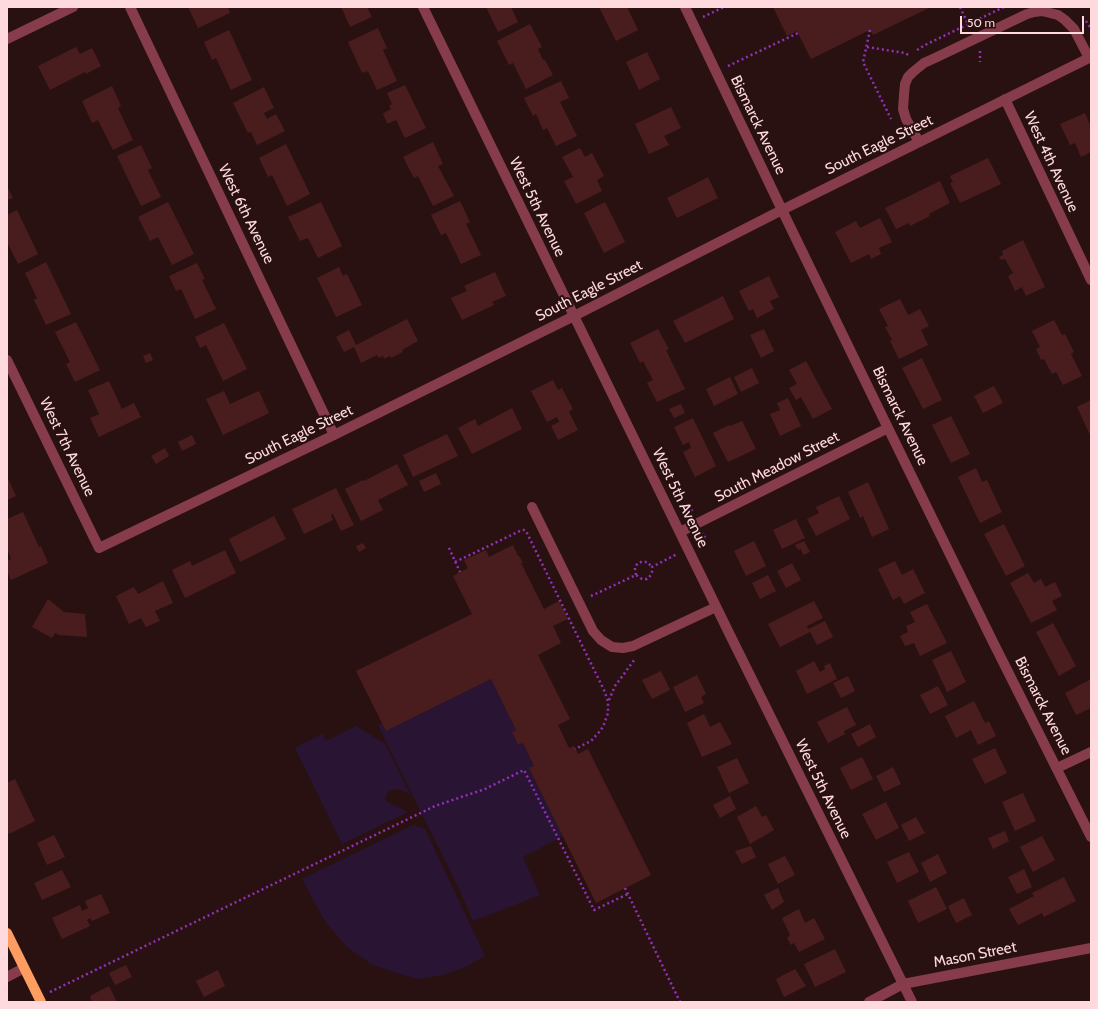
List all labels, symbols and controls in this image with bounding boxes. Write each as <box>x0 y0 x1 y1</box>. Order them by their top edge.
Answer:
scale bar <box>962 8 1086 34</box>
text: 50 m <box>967 15 995 30</box>
street label: Bismarck Avenue <box>726 73 790 177</box>
street label: West 4th Avenue <box>1020 109 1082 215</box>
street label: South Eagle Street <box>822 111 936 179</box>
street label: West 5th Avenue <box>505 154 569 260</box>
street label: West 6th Avenue <box>214 161 278 267</box>
street label: South Eagle Street <box>533 256 645 326</box>
street label: Bismarck Avenue <box>868 364 932 468</box>
street label: West 7th Avenue <box>35 395 99 499</box>
street label: South Eagle Street <box>242 401 356 469</box>
street label: South Meadow Street <box>712 428 842 506</box>
street label: West 5th Avenue <box>648 445 712 551</box>
street label: Bismarck Avenue <box>1011 654 1075 758</box>
street label: West 5th Avenue <box>791 736 855 842</box>
street label: Mason Street <box>932 938 1018 972</box>

